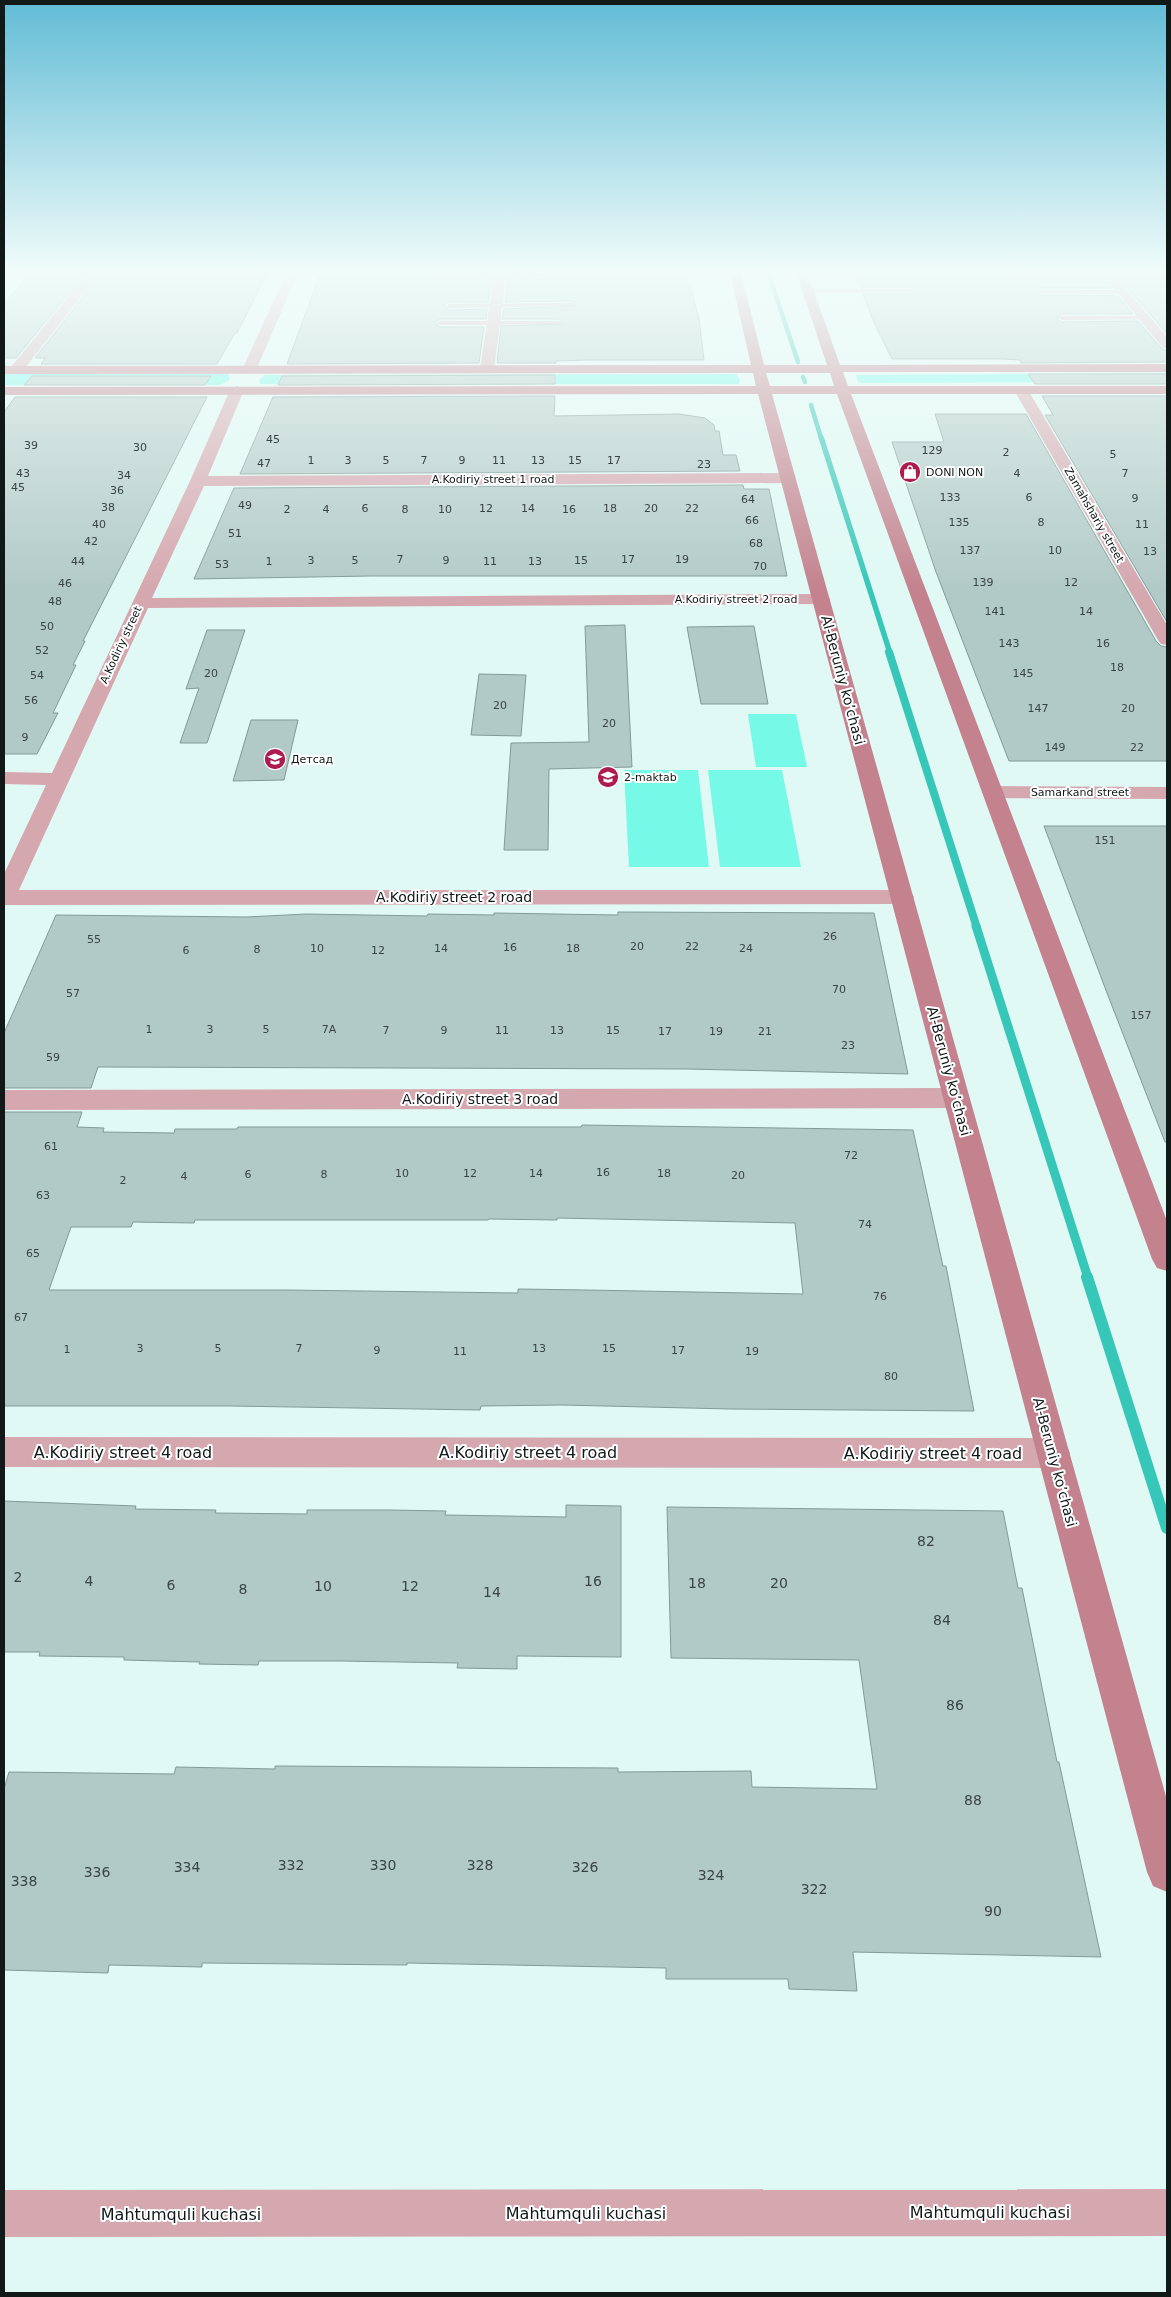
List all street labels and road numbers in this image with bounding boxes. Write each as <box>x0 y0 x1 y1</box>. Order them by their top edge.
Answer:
street label: Zamahshariy street <box>1061 465 1127 566</box>
street label: A.Kodiriy street 1 road <box>432 473 554 486</box>
street label: A.Kodiriy street 2 road <box>675 593 797 606</box>
street label: A.Kodiriy street <box>97 604 145 686</box>
street label: Al-Beruniy ko’chasi <box>818 614 868 746</box>
street label: Samarkand street <box>1031 786 1130 799</box>
street label: A.Kodiriy street 2 road <box>376 889 532 905</box>
street label: Al-Beruniy ko’chasi <box>924 1005 974 1137</box>
street label: A.Kodiriy street 3 road <box>402 1091 558 1107</box>
street label: Al-Beruniy ko’chasi <box>1030 1396 1080 1528</box>
street label: A.Kodiriy street 4 road <box>34 1443 212 1462</box>
street label: A.Kodiriy street 4 road <box>439 1443 617 1462</box>
street label: A.Kodiriy street 4 road <box>844 1444 1022 1463</box>
street label: Mahtumquli kuchasi <box>910 2203 1070 2222</box>
street label: Mahtumquli kuchasi <box>506 2204 666 2223</box>
street label: Mahtumquli kuchasi <box>101 2205 261 2224</box>

